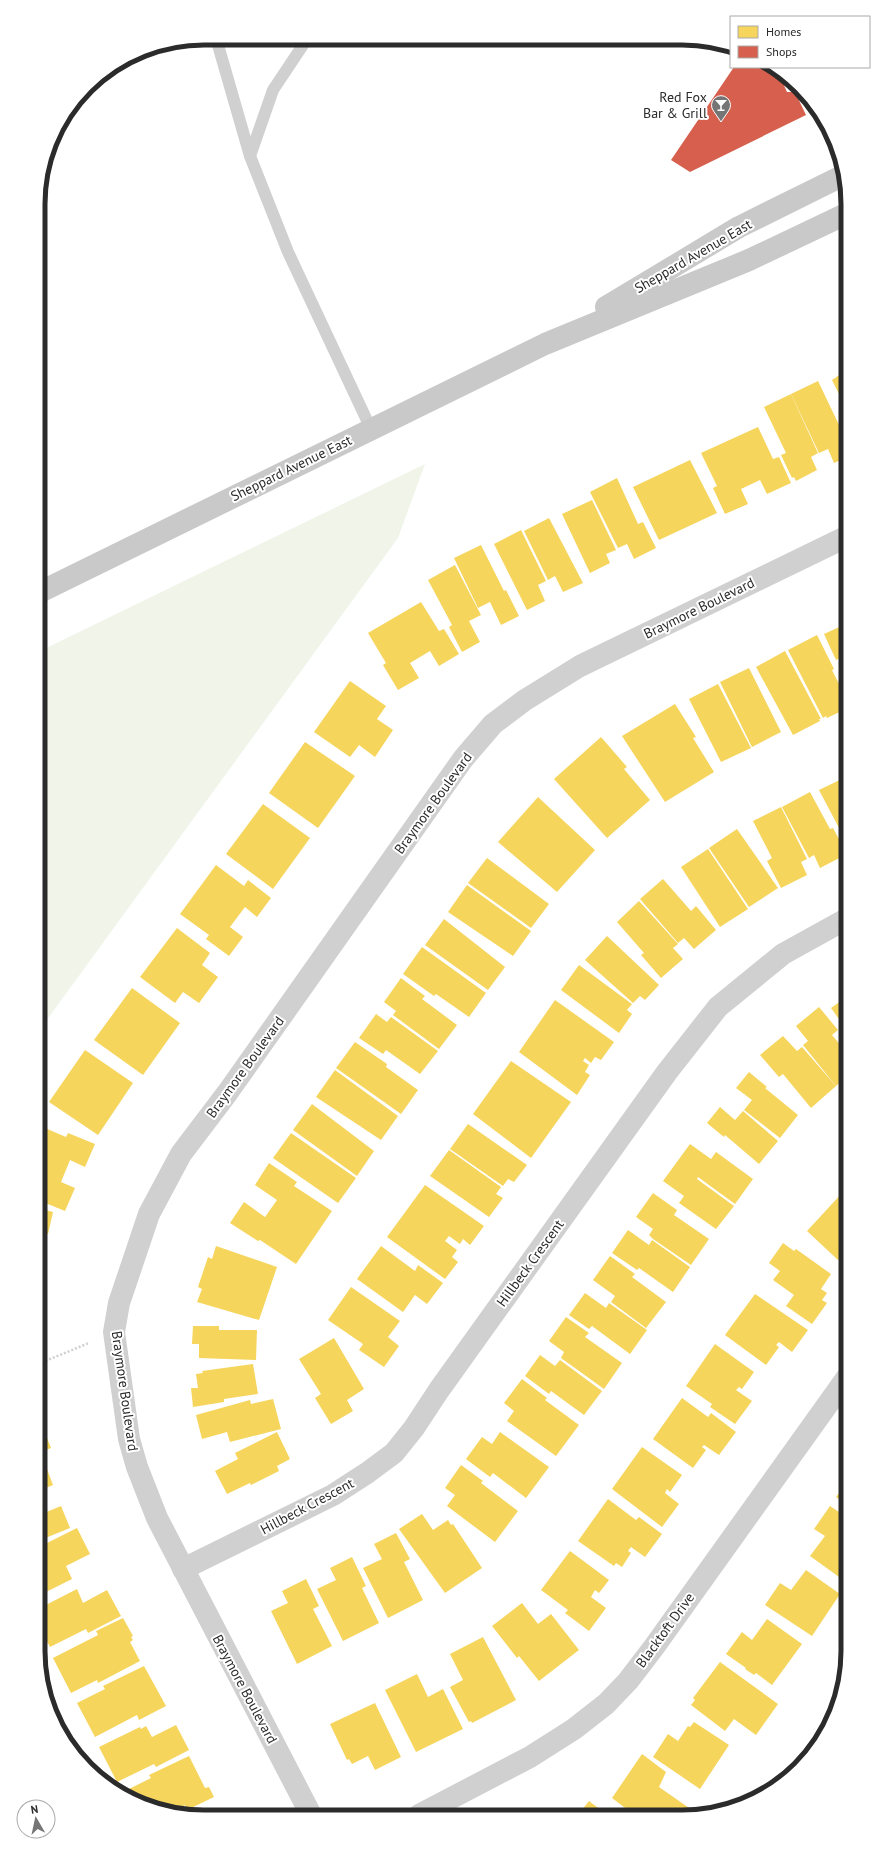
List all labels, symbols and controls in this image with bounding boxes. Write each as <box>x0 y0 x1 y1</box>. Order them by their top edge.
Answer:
legend <box>730 16 870 68</box>
text: Homes <box>766 24 801 39</box>
text: Shops <box>766 44 797 59</box>
place label: Red Fox Bar & Grill <box>643 88 707 122</box>
bar icon: Red Fox Bar & Grill <box>710 94 732 122</box>
street label: Sheppard Avenue East <box>631 215 755 297</box>
street label: Sheppard Avenue East <box>228 431 355 505</box>
street label: Braymore Boulevard <box>641 573 757 643</box>
street label: Braymore Boulevard <box>390 749 476 857</box>
street label: Braymore Boulevard <box>202 1013 288 1121</box>
street label: Hillbeck Crescent <box>492 1216 568 1310</box>
street label: Braymore Boulevard <box>108 1330 142 1452</box>
street label: Hillbeck Crescent <box>257 1474 357 1538</box>
street label: Blacktoft Drive <box>632 1589 698 1671</box>
street label: Braymore Boulevard <box>209 1631 281 1747</box>
north arrow <box>16 1799 56 1839</box>
text: N <box>30 1802 39 1817</box>

